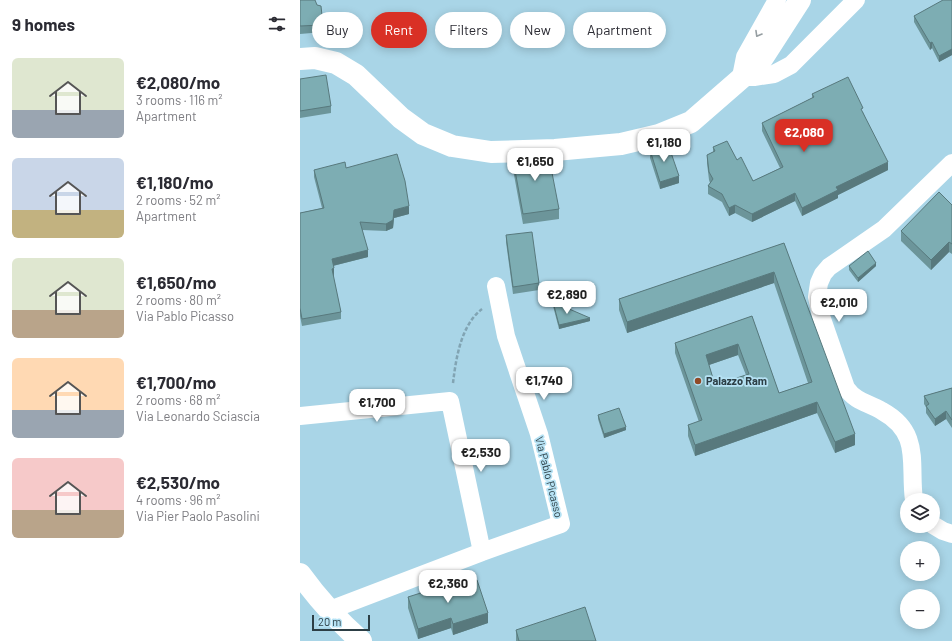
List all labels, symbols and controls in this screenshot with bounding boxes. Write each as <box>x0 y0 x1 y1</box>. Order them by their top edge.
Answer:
chip: Buy <box>312 12 363 48</box>
chip: Rent <box>371 12 427 48</box>
chip: Filters <box>435 12 502 48</box>
chip: New <box>510 12 565 48</box>
chip: Apartment <box>573 12 666 48</box>
icon: filters <box>266 13 288 35</box>
text: 9 homes <box>12 14 75 34</box>
one-way arrow <box>755 30 762 37</box>
text: €2,080/mo <box>136 72 220 92</box>
icon: home <box>44 74 92 122</box>
text: 3 rooms · 116 m² <box>136 92 223 108</box>
text: Apartment <box>136 108 197 124</box>
pin: €2,080 <box>771 119 837 153</box>
text: €2,080 <box>784 124 824 140</box>
pin: €1,180 <box>631 129 697 163</box>
text: €1,180 <box>646 134 682 150</box>
pin: €1,650 <box>502 148 568 182</box>
text: €1,650 <box>516 153 554 169</box>
text: €1,180/mo <box>136 172 213 192</box>
icon: home <box>44 174 92 222</box>
text: 2 rooms · 52 m² <box>136 192 221 208</box>
text: Apartment <box>136 208 197 224</box>
text: €1,650/mo <box>136 272 216 292</box>
icon: home <box>44 274 92 322</box>
pin: €2,890 <box>534 281 600 315</box>
text: €2,890 <box>547 286 587 302</box>
pin: €2,010 <box>806 289 872 323</box>
text: 2 rooms · 80 m² <box>136 292 221 308</box>
text: €2,010 <box>820 294 858 310</box>
text: Via Pablo Picasso <box>136 308 234 324</box>
pin: €1,740 <box>511 367 577 401</box>
text: €1,700/mo <box>136 372 216 392</box>
text: €1,740 <box>525 372 563 388</box>
icon: home <box>44 374 92 422</box>
place label: Palazzo Ram <box>706 374 767 387</box>
marker: Palazzo Ram <box>693 376 703 386</box>
pin: €1,700 <box>344 389 410 423</box>
text: 2 rooms · 68 m² <box>136 392 220 408</box>
text: €1,700 <box>358 394 396 410</box>
text: Via Leonardo Sciascia <box>136 408 260 424</box>
street label: Via Pablo Picasso <box>533 435 566 519</box>
pin: €2,530 <box>448 439 514 473</box>
text: €2,530 <box>461 444 501 460</box>
text: €2,530/mo <box>136 472 220 492</box>
icon: home <box>44 474 92 522</box>
text: 4 rooms · 96 m² <box>136 492 221 508</box>
map controls <box>900 493 940 629</box>
button: layers <box>900 493 940 533</box>
text: Via Pier Paolo Pasolini <box>136 508 260 524</box>
button: + <box>900 541 940 581</box>
pin: €2,360 <box>415 570 481 604</box>
text: €2,360 <box>428 575 468 591</box>
button: − <box>900 589 940 629</box>
scale bar <box>312 613 370 632</box>
text: 20 m <box>318 615 341 628</box>

